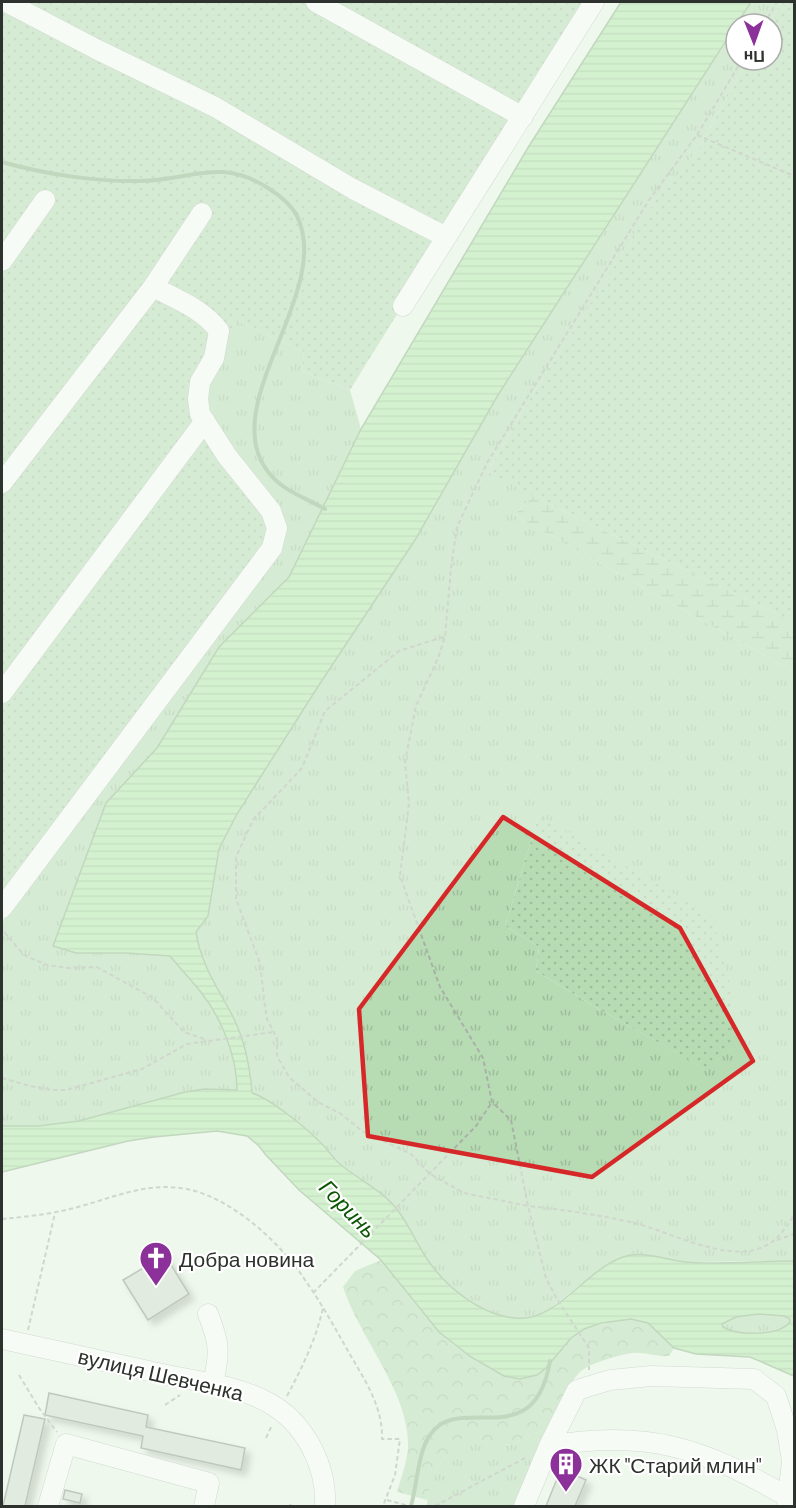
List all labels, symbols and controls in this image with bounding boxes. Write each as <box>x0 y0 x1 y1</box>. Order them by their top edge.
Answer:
north arrow <box>724 12 784 72</box>
text: Пн <box>744 48 765 67</box>
water label: Горинь <box>314 1173 383 1243</box>
church icon: Добра новина <box>138 1240 174 1287</box>
place label: Добра новина <box>179 1246 314 1271</box>
street label: вулиця Шевченка <box>76 1343 246 1405</box>
building icon: ЖК "Старий млин" <box>548 1446 584 1493</box>
place label: ЖК "Старий млин" <box>589 1452 761 1477</box>

